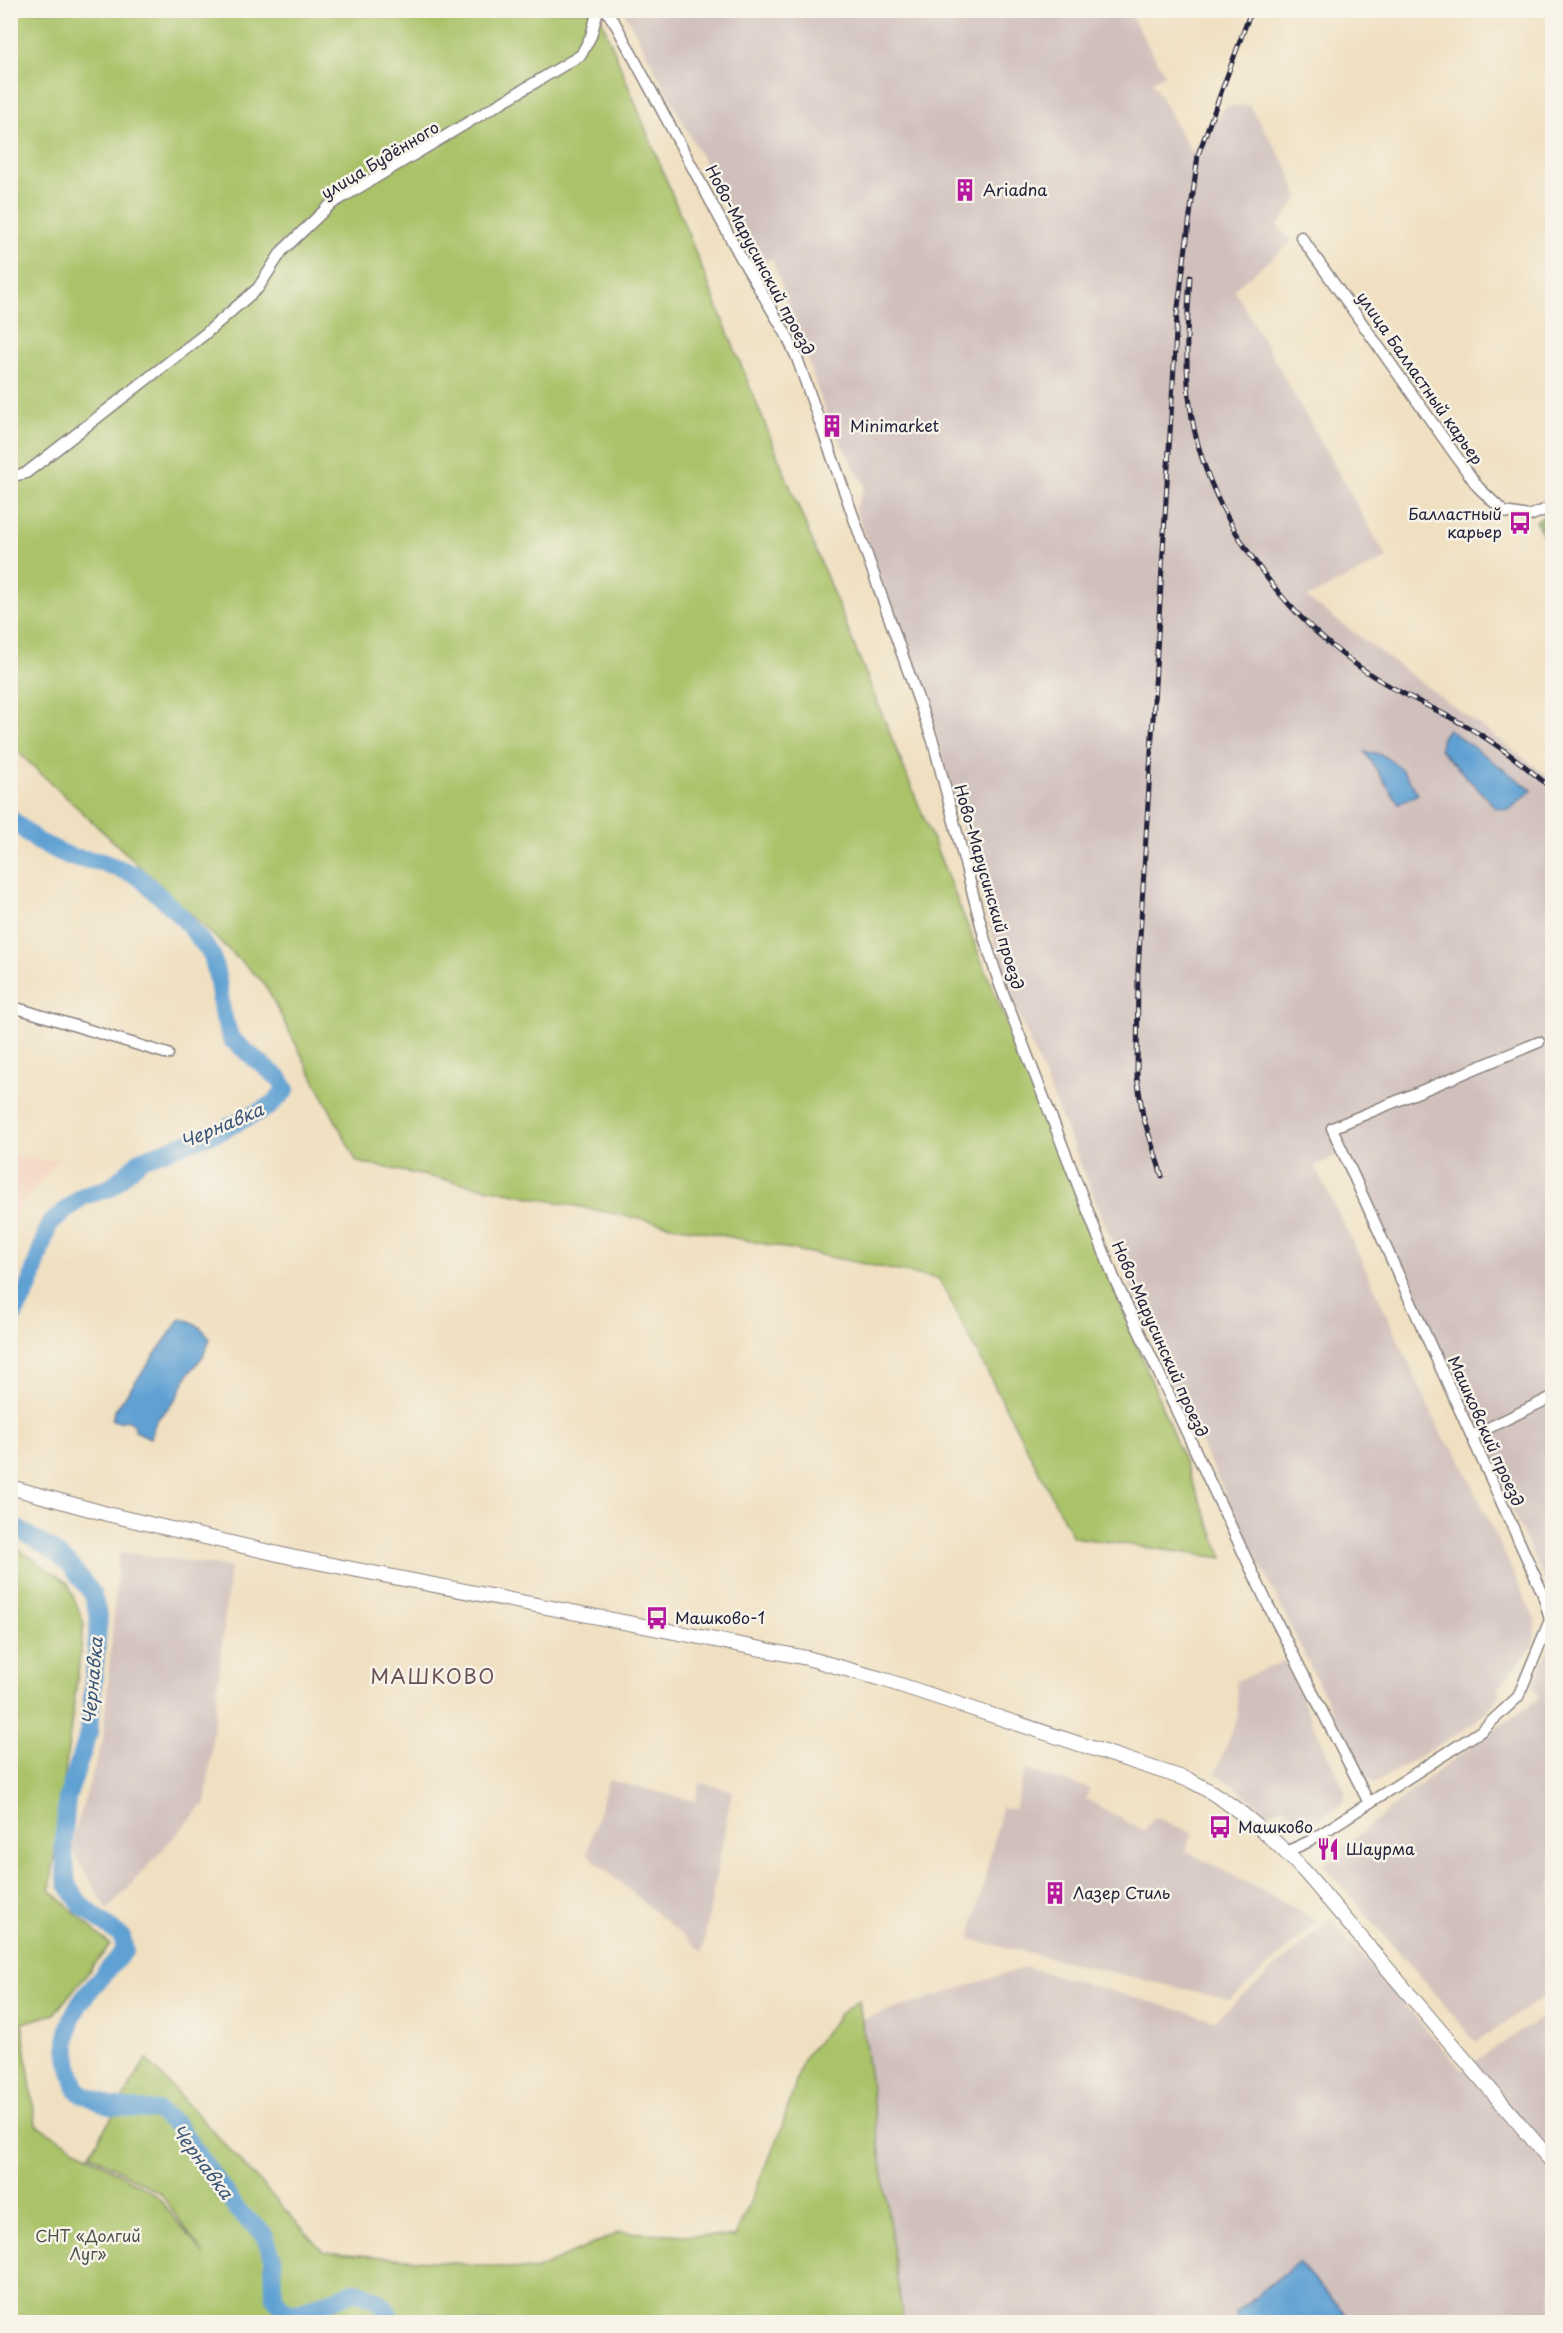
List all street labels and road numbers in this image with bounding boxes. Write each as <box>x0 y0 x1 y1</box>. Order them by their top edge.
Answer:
street label: улица Будённого <box>316 114 443 204</box>
street label: Ново-Марусинский проезд <box>700 160 821 359</box>
street label: улица Балластный карьер <box>1352 286 1490 469</box>
street label: Ново-Марусинский проезд <box>949 781 1031 992</box>
street label: Ново-Марусинский проезд <box>1107 1237 1215 1441</box>
street label: Машковский проезд <box>1443 1351 1531 1510</box>

